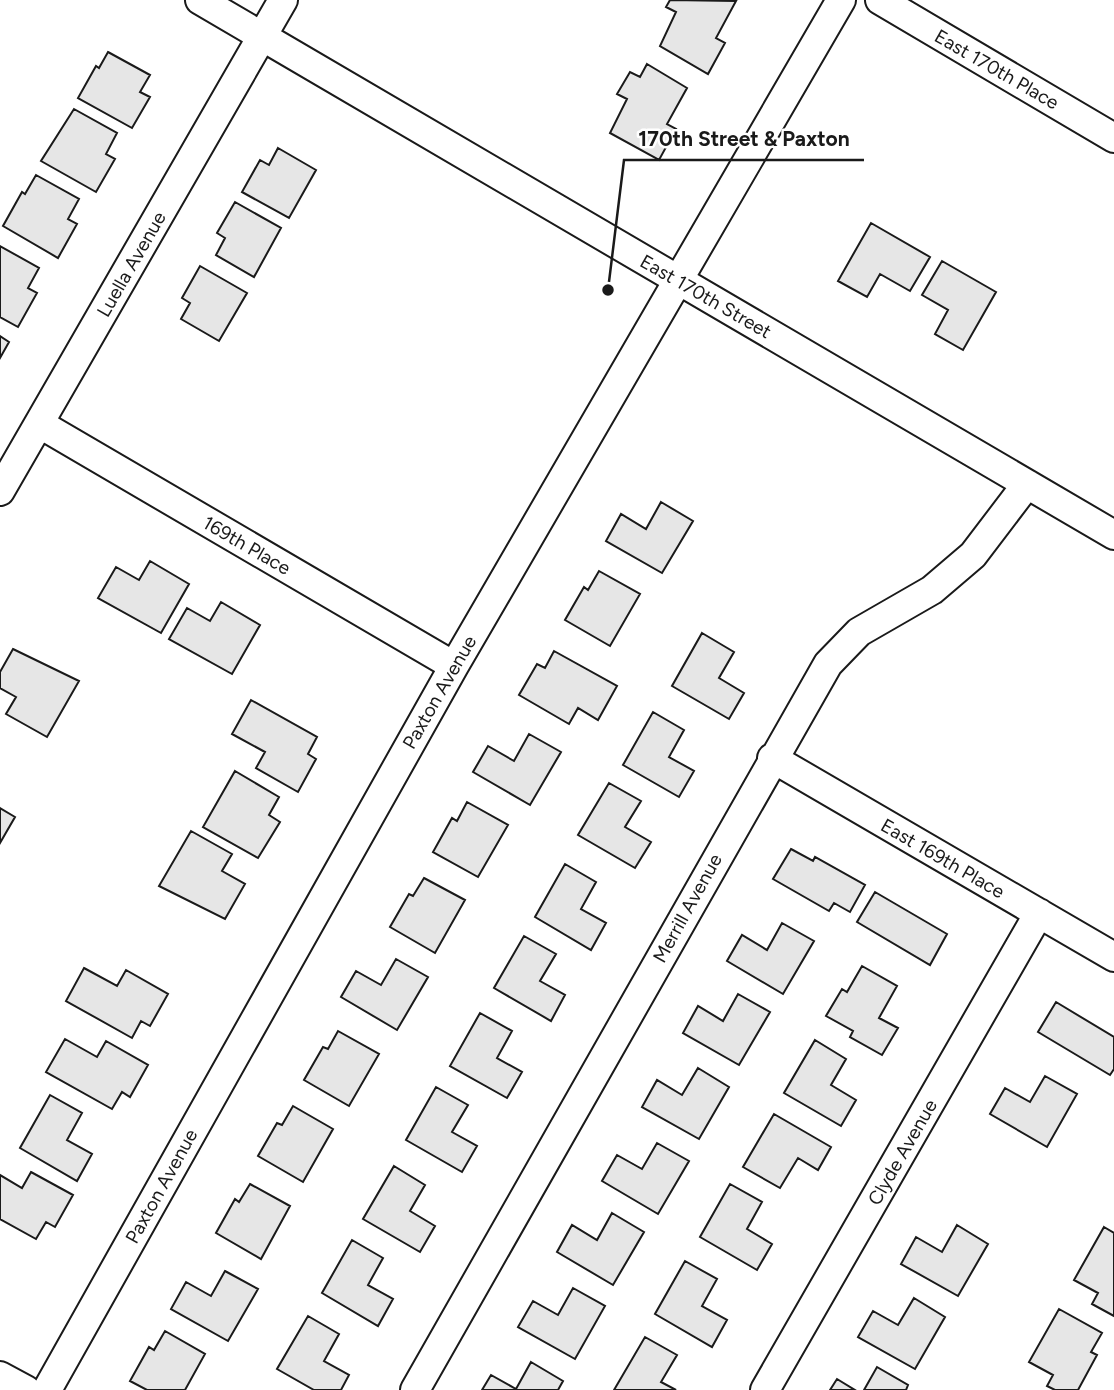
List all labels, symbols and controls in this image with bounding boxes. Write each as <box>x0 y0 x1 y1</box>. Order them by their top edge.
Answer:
street label: East 170th Place <box>930 24 1063 114</box>
callout: 170th Street & Paxton <box>624 118 864 160</box>
text: 170th Street & Paxton <box>638 126 850 151</box>
street label: Luella Avenue <box>92 207 171 321</box>
street label: East 170th Street <box>636 250 775 343</box>
street label: 169th Place <box>199 511 295 580</box>
street label: Paxton Avenue <box>398 631 481 753</box>
street label: East 169th Place <box>877 814 1009 903</box>
street label: Merrill Avenue <box>648 850 727 967</box>
street label: Clyde Avenue <box>863 1095 942 1209</box>
street label: Paxton Avenue <box>121 1125 202 1247</box>

